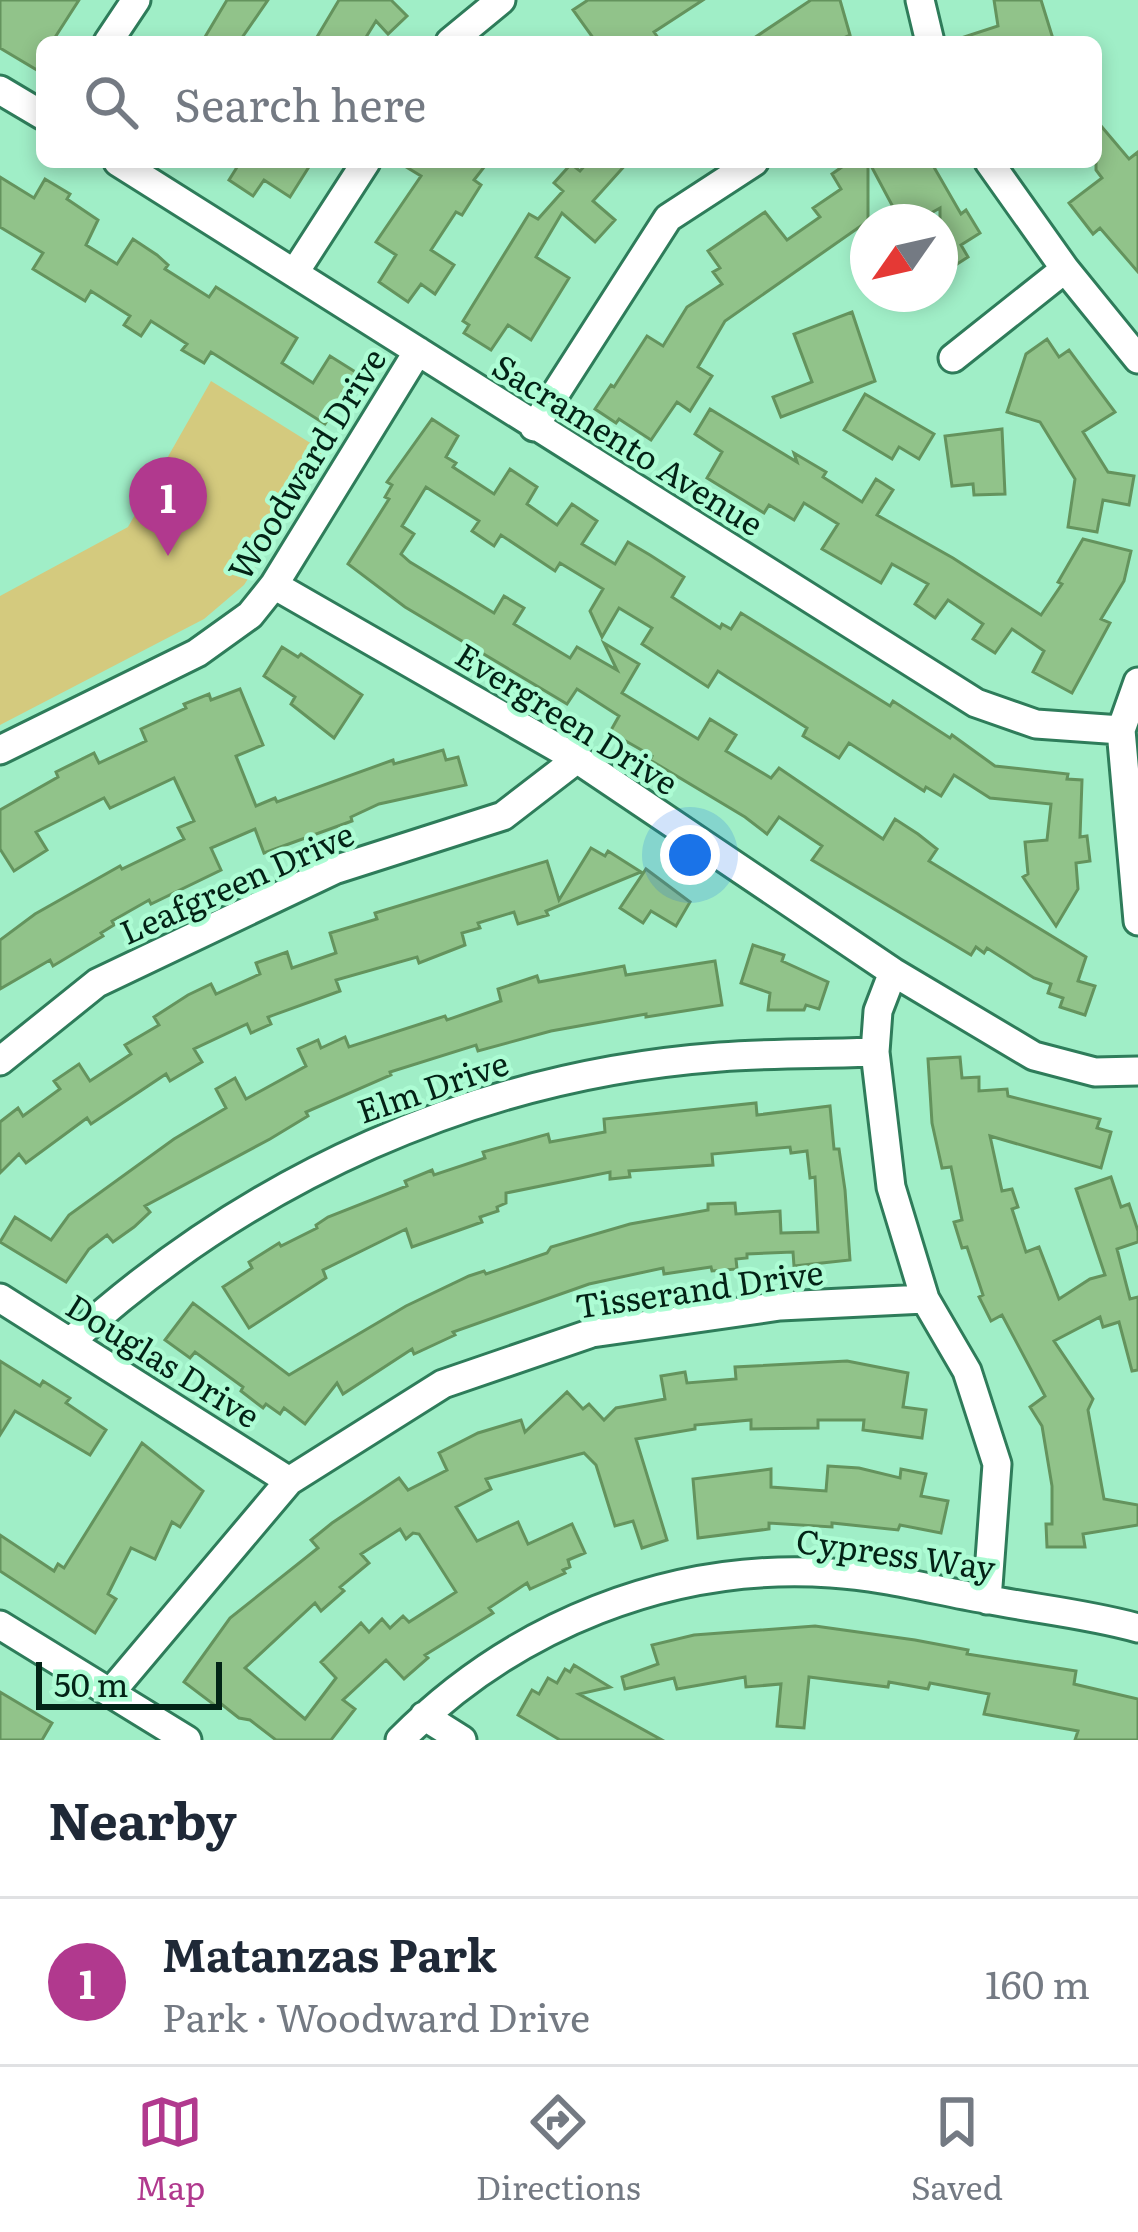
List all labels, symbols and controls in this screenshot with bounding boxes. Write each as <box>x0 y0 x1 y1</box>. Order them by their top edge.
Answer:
search box <box>36 36 1102 168</box>
icon: search <box>78 69 144 135</box>
text: Search here <box>174 69 426 136</box>
north arrow <box>850 204 958 312</box>
street label: Woodward Drive <box>214 337 396 589</box>
street label: Sacramento Avenue <box>484 340 774 546</box>
pin: 1 <box>129 457 207 556</box>
street label: Evergreen Drive <box>447 629 689 805</box>
street label: Leafgreen Drive <box>111 807 361 955</box>
your location <box>660 825 720 885</box>
street label: Elm Drive <box>350 1036 514 1134</box>
street label: Tisserand Drive <box>572 1245 826 1329</box>
street label: Douglas Drive <box>58 1280 270 1438</box>
street label: Cypress Way <box>793 1514 999 1590</box>
scale bar <box>36 1656 222 1709</box>
text: 50 m <box>54 1658 128 1707</box>
text: Nearby <box>48 1780 237 1856</box>
text: Matanzas Park <box>162 1919 497 1986</box>
text: 1 <box>79 1953 95 2011</box>
text: 160 m <box>985 1953 1090 2011</box>
text: Park · Woodward Drive <box>162 1986 590 2044</box>
tab: Map <box>135 2089 205 2210</box>
tab: Directions <box>476 2089 641 2210</box>
tab: Saved <box>911 2089 1003 2210</box>

